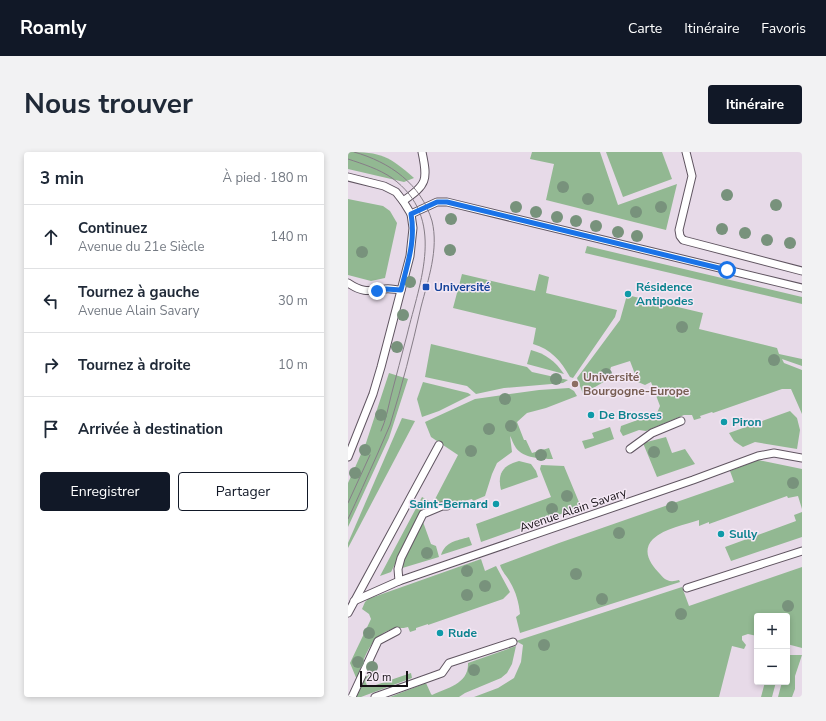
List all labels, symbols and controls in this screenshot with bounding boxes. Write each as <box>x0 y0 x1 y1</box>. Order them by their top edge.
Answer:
text: Roamly <box>20 15 87 41</box>
text: Carte <box>628 19 662 38</box>
text: Itinéraire <box>684 19 739 38</box>
text: Favoris <box>761 19 806 38</box>
text: Nous trouver <box>24 85 193 123</box>
button: Itinéraire <box>708 85 802 124</box>
text: 3 min <box>40 167 84 190</box>
text: À pied · 180 m <box>223 169 308 187</box>
text: Continuez <box>78 218 147 238</box>
icon: ahead <box>40 226 62 248</box>
text: 140 m <box>270 228 308 246</box>
text: Avenue du 21e Siècle <box>78 238 204 256</box>
route start <box>718 261 736 279</box>
place label: Université <box>434 279 491 295</box>
place label: Résidence Antipodes <box>636 279 693 309</box>
text: Tournez à gauche <box>78 282 200 302</box>
route end <box>368 282 386 300</box>
marker: Université <box>421 282 431 292</box>
marker: Résidence Antipodes <box>623 289 633 299</box>
icon: left <box>40 290 62 312</box>
text: 30 m <box>278 292 308 310</box>
text: Avenue Alain Savary <box>78 302 200 320</box>
icon: right <box>40 354 62 376</box>
text: Tournez à droite <box>78 355 191 375</box>
text: 10 m <box>278 356 308 374</box>
place label: Université Bourgogne-Europe <box>583 369 690 399</box>
marker: Université Bourgogne-Europe <box>570 379 580 389</box>
place label: De Brosses <box>599 407 662 423</box>
marker: De Brosses <box>586 410 596 420</box>
place label: Piron <box>732 414 761 430</box>
marker: Piron <box>719 417 729 427</box>
icon: arrive <box>40 418 62 440</box>
text: Arrivée à destination <box>78 419 223 439</box>
button: Enregistrer <box>40 472 170 511</box>
button: Partager <box>178 472 308 511</box>
street label: Avenue Alain Savary <box>517 484 629 536</box>
place label: Saint-Bernard <box>409 496 488 512</box>
marker: Saint-Bernard <box>491 499 501 509</box>
place label: Sully <box>729 526 758 542</box>
marker: Sully <box>716 529 726 539</box>
map controls <box>754 613 790 685</box>
button: + <box>754 613 790 649</box>
place label: Rude <box>448 625 477 641</box>
marker: Rude <box>435 628 445 638</box>
button: − <box>754 649 790 685</box>
scale bar <box>360 669 408 688</box>
text: 20 m <box>366 670 391 685</box>

